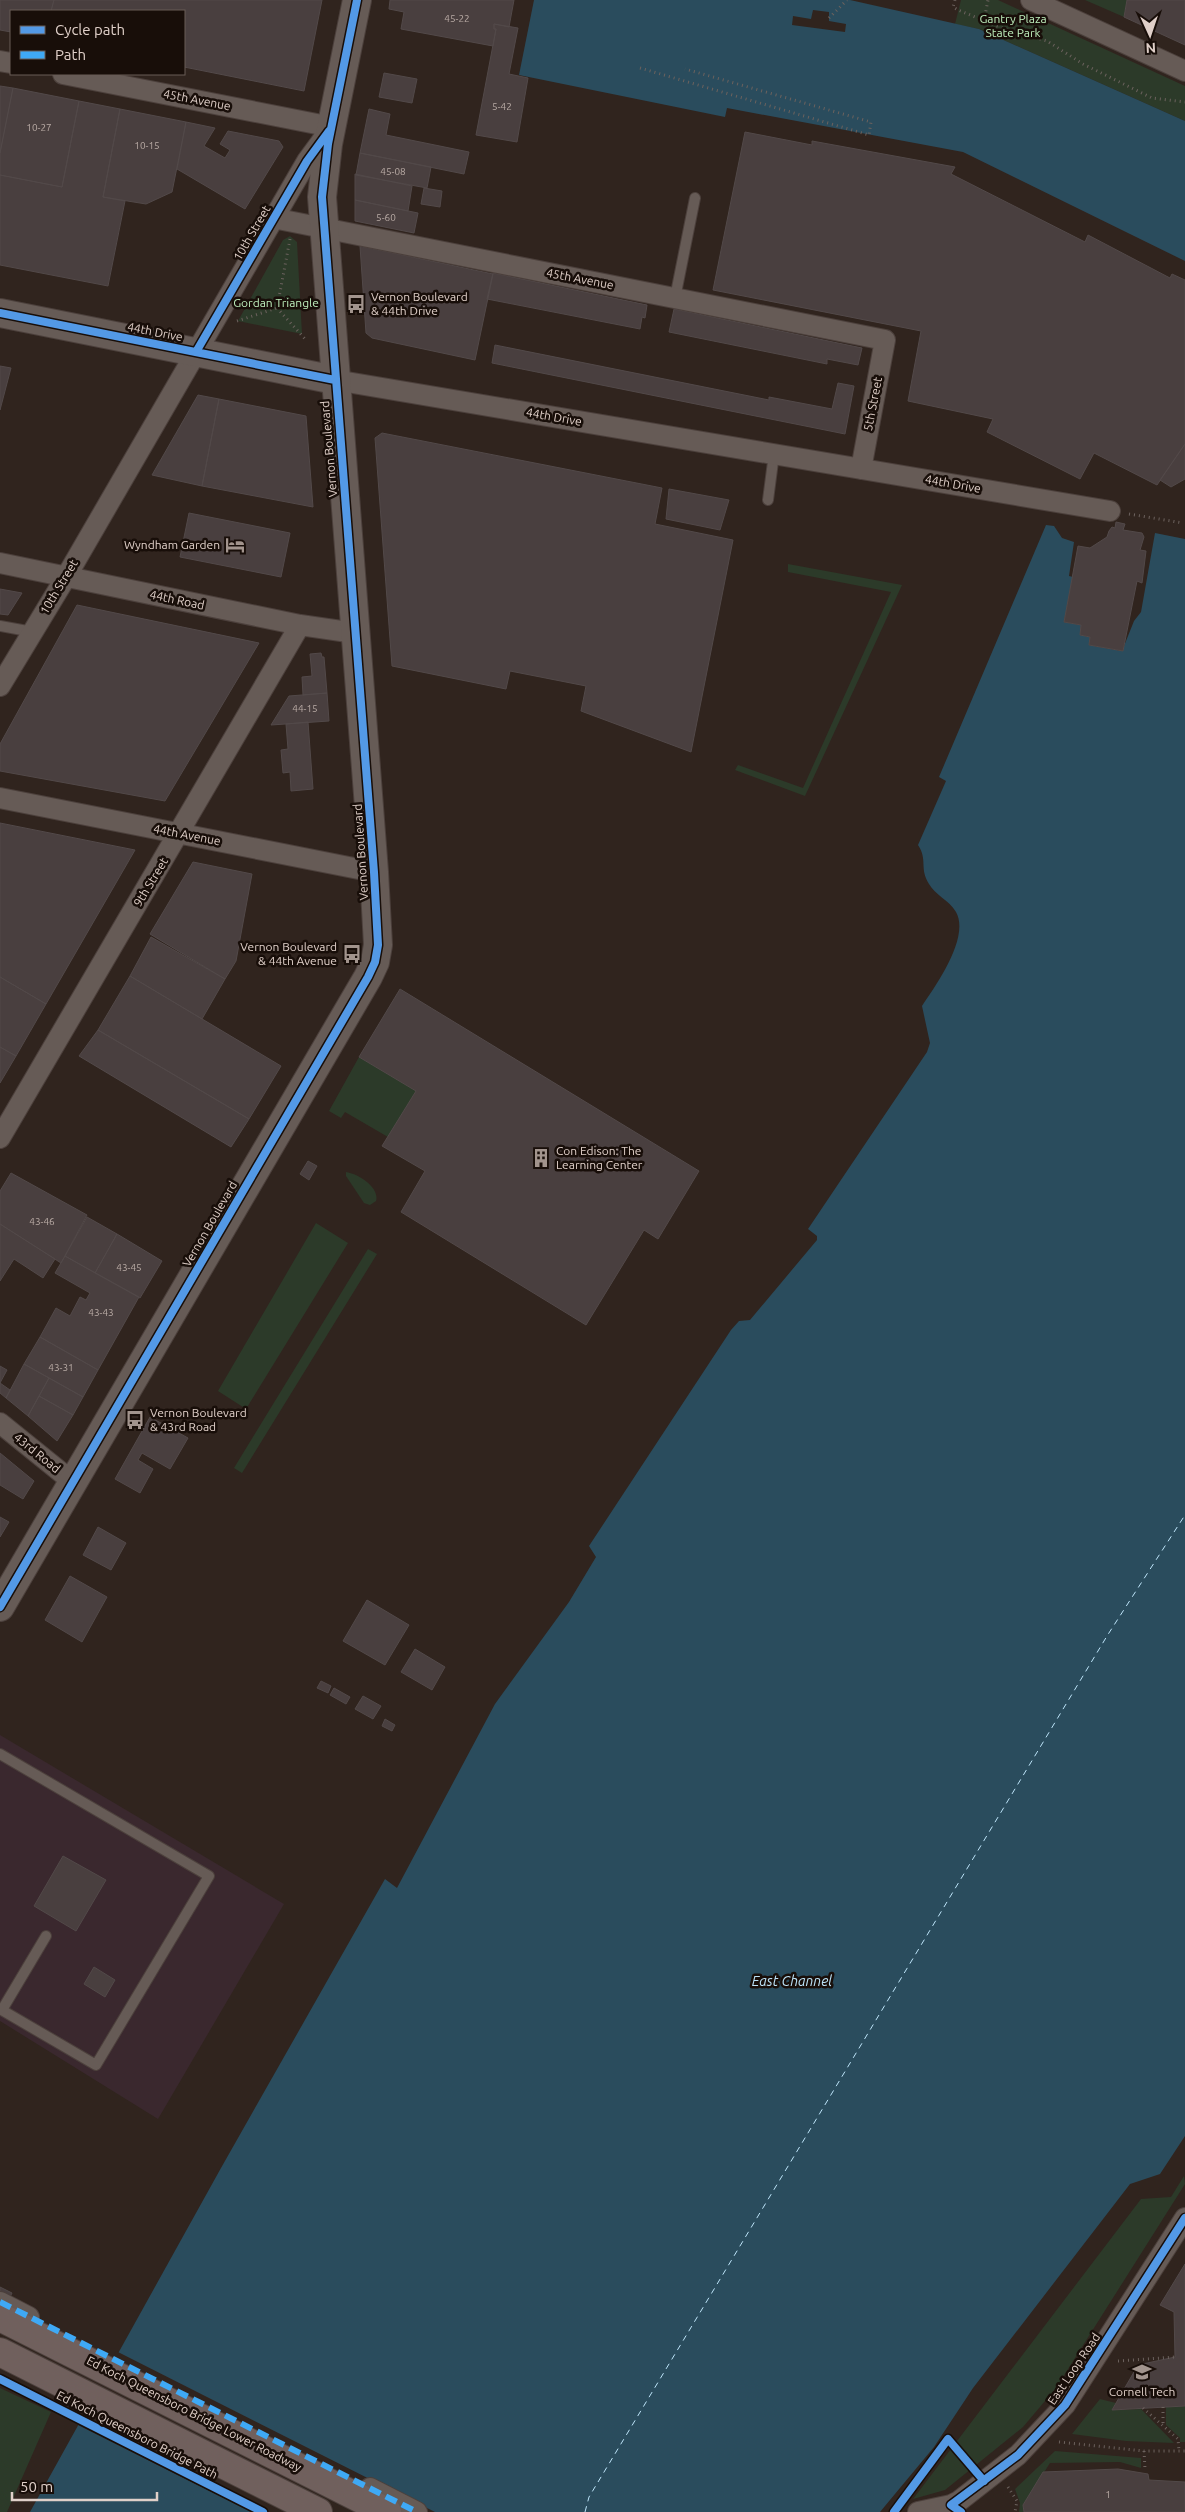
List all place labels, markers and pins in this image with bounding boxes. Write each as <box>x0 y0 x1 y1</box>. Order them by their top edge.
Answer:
place label: Vernon Boulevard & 44th Drive <box>371 290 468 317</box>
bus stop icon: Vernon Boulevard & 44th Drive <box>345 293 367 315</box>
hotel icon: Wyndham Garden <box>224 534 246 556</box>
place label: Wyndham Garden <box>124 538 220 551</box>
place label: Vernon Boulevard & 44th Avenue <box>240 940 337 967</box>
bus stop icon: Vernon Boulevard & 44th Avenue <box>341 943 363 965</box>
place label: Con Edison: The Learning Center <box>556 1144 643 1171</box>
building icon: Con Edison: The Learning Center <box>530 1147 552 1169</box>
place label: Vernon Boulevard & 43rd Road <box>150 1406 247 1433</box>
bus stop icon: Vernon Boulevard & 43rd Road <box>124 1409 146 1431</box>
school or university icon: Cornell Tech <box>1131 2361 1153 2383</box>
place label: Cornell Tech <box>1109 2385 1175 2398</box>

